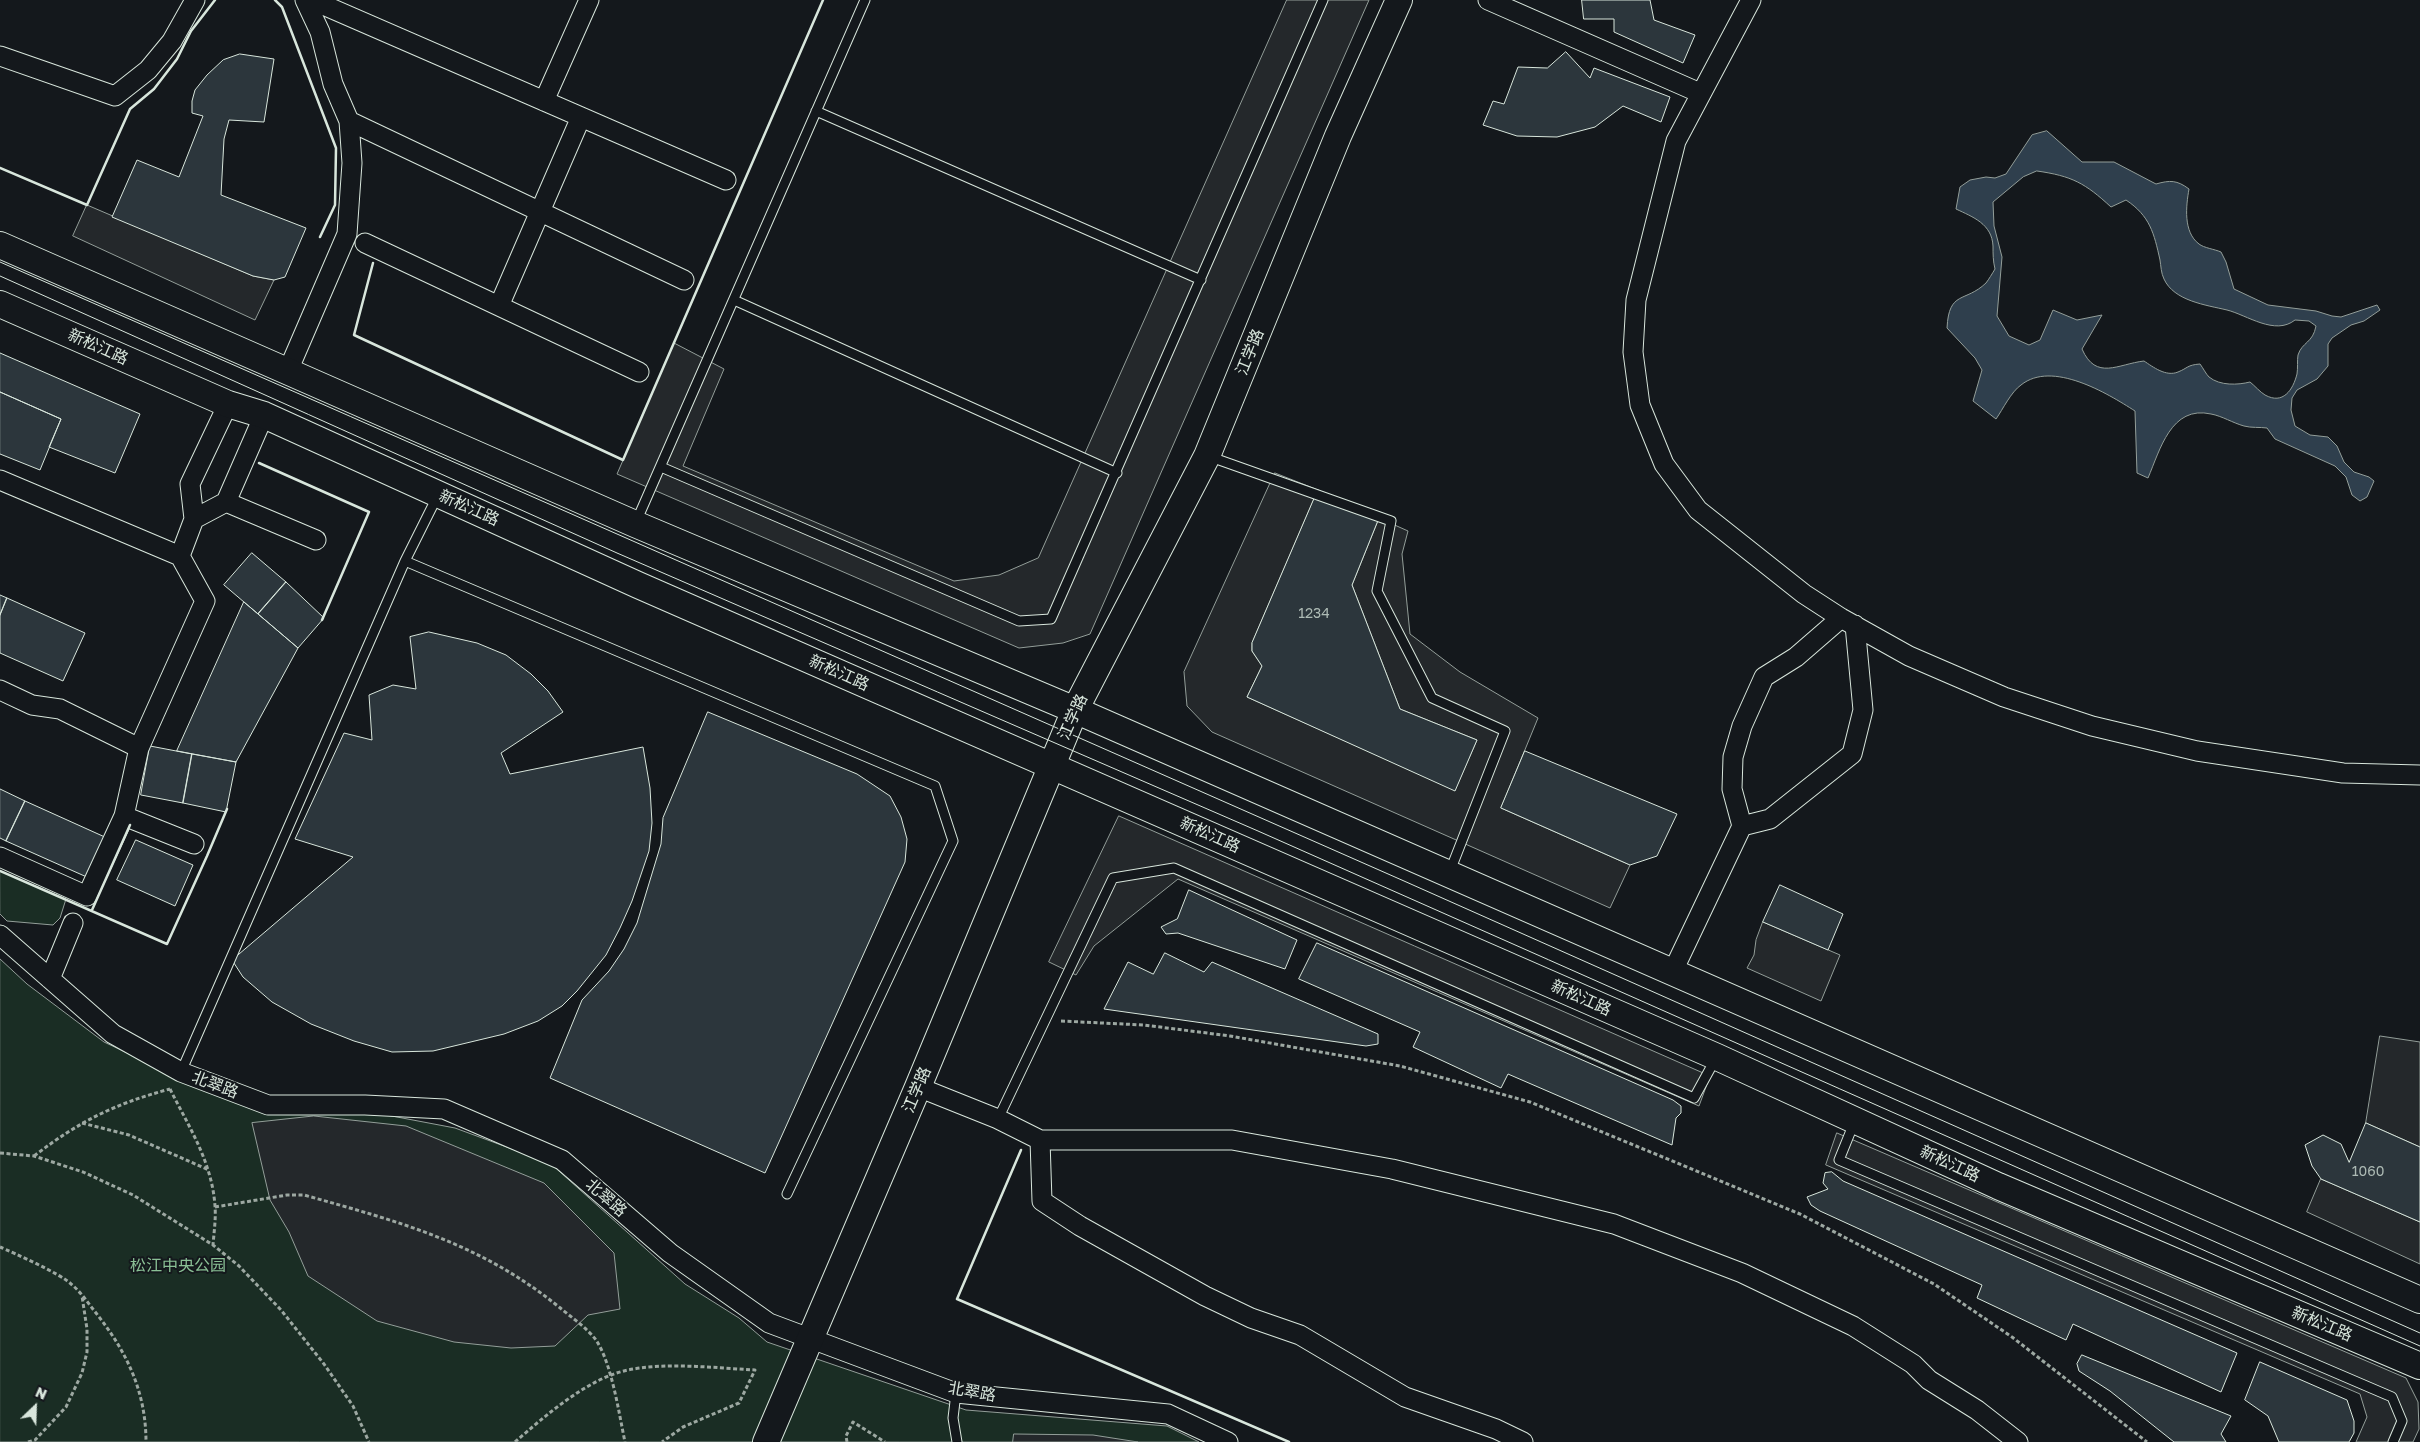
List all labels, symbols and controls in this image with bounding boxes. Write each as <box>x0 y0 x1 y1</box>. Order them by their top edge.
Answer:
street label: 新松江路 <box>65 325 131 369</box>
street label: 江学路 <box>1232 326 1268 378</box>
street label: 新松江路 <box>436 486 502 530</box>
house number: 1234 <box>1298 606 1330 622</box>
street label: 新松江路 <box>806 651 872 695</box>
street label: 江学路 <box>1054 691 1092 743</box>
street label: 新松江路 <box>1177 813 1243 857</box>
street label: 新松江路 <box>1548 976 1614 1020</box>
street label: 江学路 <box>899 1064 935 1116</box>
street label: 北翠路 <box>189 1067 241 1103</box>
street label: 新松江路 <box>1917 1142 1983 1186</box>
house number: 1060 <box>2352 1164 2384 1180</box>
street label: 北翠路 <box>582 1175 630 1221</box>
park label: 松江中央公园 <box>130 1256 226 1276</box>
street label: 新松江路 <box>2289 1303 2355 1345</box>
street label: 北翠路 <box>947 1378 997 1406</box>
north arrow <box>10 1382 60 1432</box>
text: N <box>33 1383 50 1403</box>

